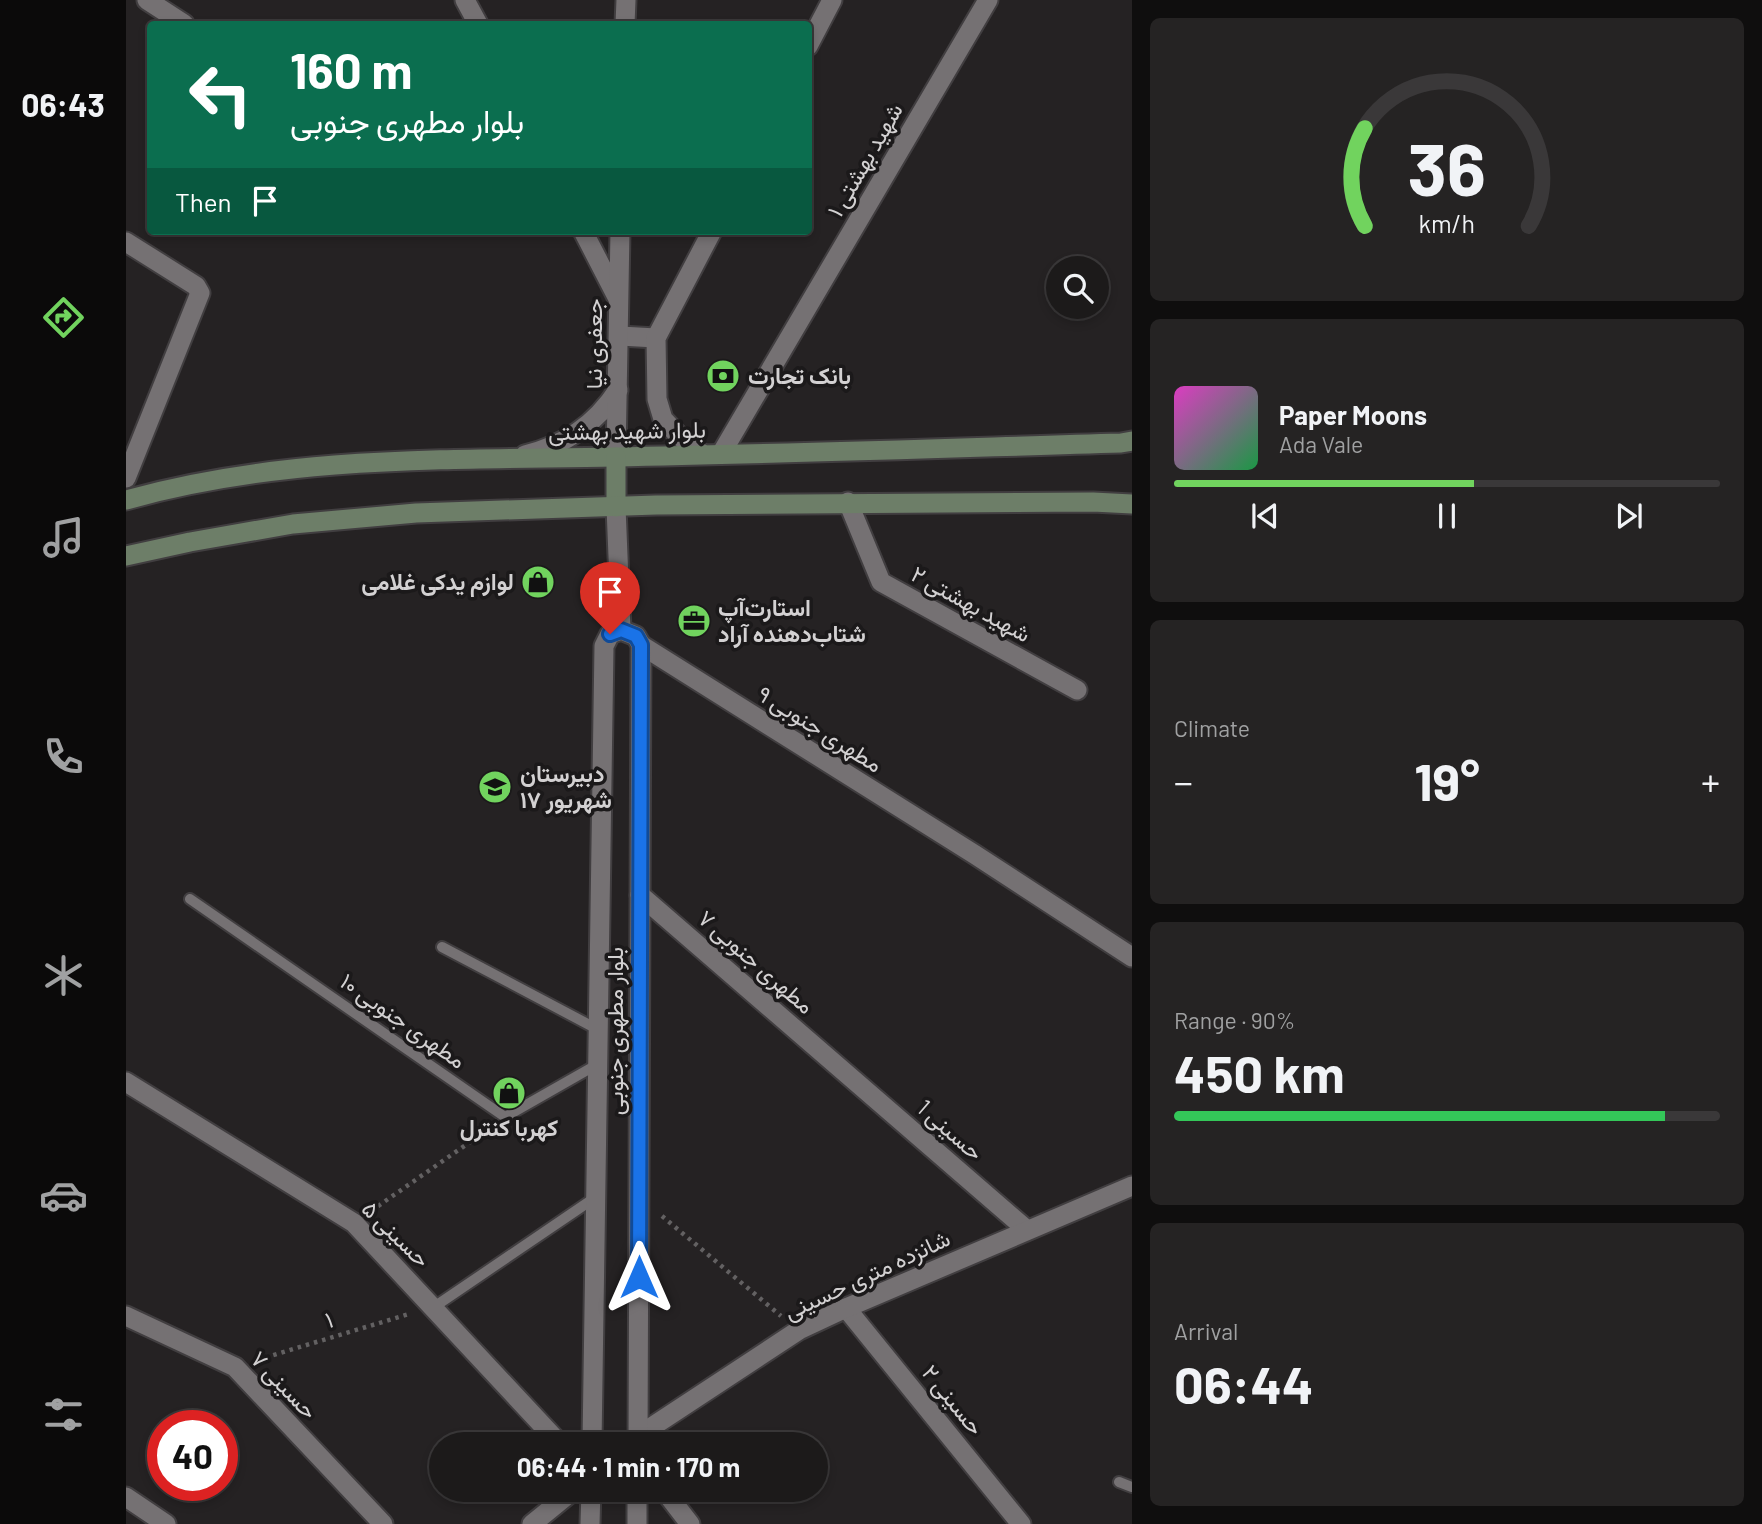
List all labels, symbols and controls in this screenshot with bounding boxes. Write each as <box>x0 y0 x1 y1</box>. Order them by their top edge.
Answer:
text: 160 m <box>290 40 412 99</box>
icon: left <box>175 49 266 140</box>
text: 06:43 <box>21 85 105 123</box>
street label: شهید بهشتی ۱ <box>820 98 910 222</box>
text: بلوار مطهری جنوبی <box>290 101 524 139</box>
text: 36 <box>1408 123 1486 211</box>
icon: arrive <box>246 182 284 220</box>
text: Then <box>175 186 232 217</box>
text: km/h <box>1419 207 1475 237</box>
map controls <box>1046 256 1109 319</box>
button: search <box>1046 256 1109 319</box>
icon: directions <box>39 293 88 342</box>
street label: جعفری نیا <box>579 299 609 389</box>
bank icon: بانک تجارت <box>704 357 742 395</box>
place label: بانک تجارت <box>748 361 851 391</box>
text: Paper Moons <box>1279 399 1427 430</box>
street label: بلوار شهید بهشتی <box>548 415 706 447</box>
text: Ada Vale <box>1279 430 1363 458</box>
icon: previous <box>1246 497 1284 535</box>
icon: pause <box>1428 497 1466 535</box>
icon: next <box>1610 497 1648 535</box>
icon: music <box>39 513 88 562</box>
street label: شهید بهشتی ۲ <box>906 559 1036 649</box>
pin <box>580 562 640 634</box>
shop icon: لوازم یدکی غلامی <box>519 563 557 601</box>
place label: لوازم یدکی غلامی <box>361 567 514 597</box>
icon: arrive <box>591 573 629 611</box>
place label: استارت‌آپ شتاب‌دهنده آراد <box>718 593 866 649</box>
office icon: استارت‌آپ شتاب‌دهنده آراد <box>675 602 713 640</box>
street label: مطهری جنوبی ۹ <box>752 679 888 779</box>
text: Climate <box>1174 714 1250 742</box>
icon: phone <box>39 732 88 781</box>
text: 19° <box>1414 749 1480 811</box>
text: − <box>1174 758 1193 804</box>
text: + <box>1701 758 1720 804</box>
place label: دبیرستان ۱۷ شهریور <box>520 759 612 815</box>
school or university icon: دبیرستان ۱۷ شهریور <box>476 768 514 806</box>
street label: مطهری جنوبی ۷ <box>692 903 820 1021</box>
street label: بلوار مطهری جنوبی <box>600 947 630 1115</box>
icon: climate <box>39 951 88 1000</box>
street label: مطهری جنوبی ۱۰ <box>334 967 472 1075</box>
text: Range · 90% <box>1174 1006 1295 1034</box>
text: 450 km <box>1174 1041 1345 1103</box>
shop icon: کهربا کنترل <box>490 1074 528 1112</box>
street label: حسینی 1 <box>911 1093 989 1166</box>
place label: کهربا کنترل <box>460 1113 558 1143</box>
icon: car <box>39 1171 88 1220</box>
street label: حسینی ۵ <box>356 1194 437 1273</box>
street label: شانزده متری حسینی <box>779 1223 955 1327</box>
position arrow <box>602 1240 676 1314</box>
street label: ۱ <box>321 1305 336 1333</box>
text: Arrival <box>1174 1317 1238 1345</box>
street label: حسینی ۷ <box>245 1344 324 1425</box>
text: 06:44 <box>1174 1352 1313 1414</box>
street label: حسینی ۲ <box>916 1359 991 1441</box>
icon: filters <box>39 1390 88 1439</box>
speed limit sign: 40 <box>147 1410 238 1501</box>
text: 06:44 · 1 min · 170 m <box>517 1451 740 1482</box>

